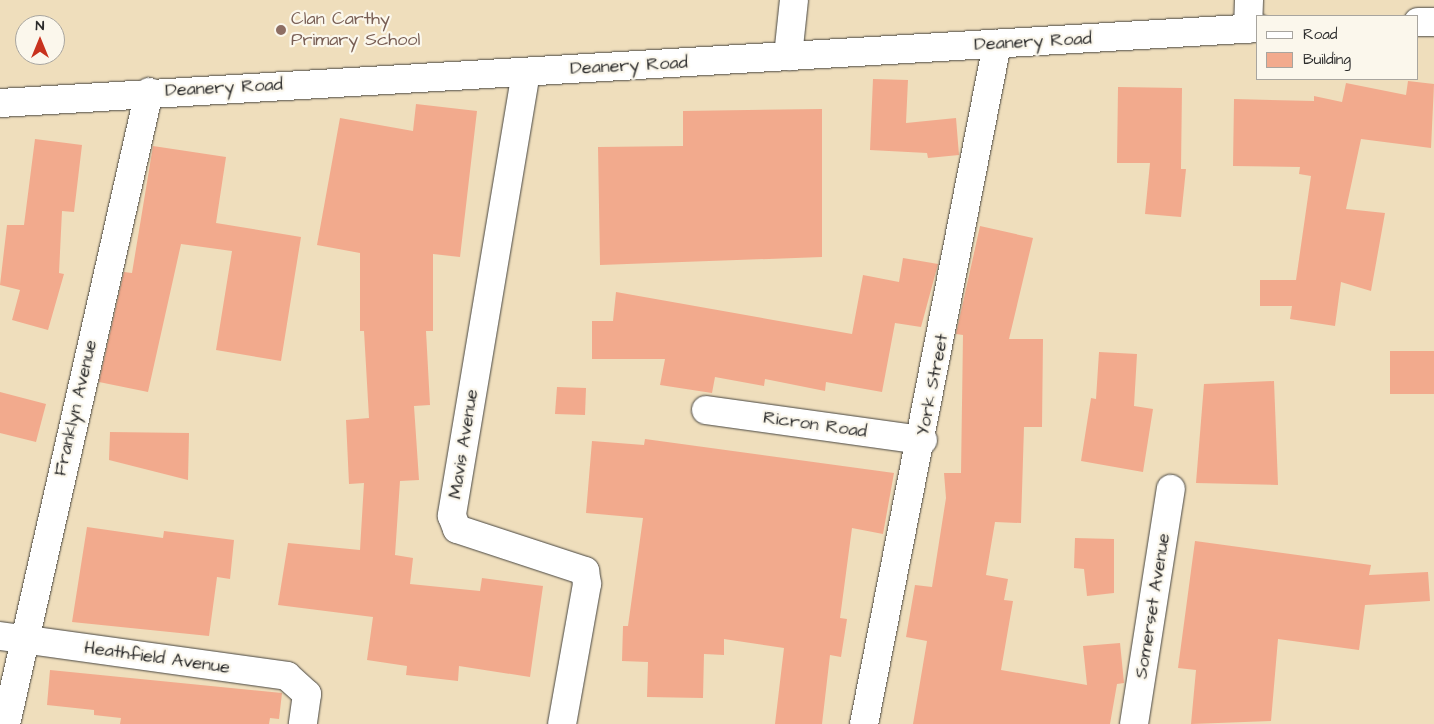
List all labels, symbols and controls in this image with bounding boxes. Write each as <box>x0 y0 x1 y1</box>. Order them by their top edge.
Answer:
place label: Clan Carthy Primary School <box>291 9 420 52</box>
north arrow <box>15 15 65 65</box>
legend <box>1256 15 1419 80</box>
text: N <box>36 16 44 36</box>
marker: Clan Carthy Primary School <box>275 24 287 36</box>
text: Road <box>1303 24 1337 45</box>
street label: Deanery Road <box>974 28 1092 56</box>
text: Building <box>1303 49 1351 70</box>
street label: Deanery Road <box>570 52 688 80</box>
street label: Deanery Road <box>165 74 283 102</box>
street label: York Street <box>913 332 953 438</box>
street label: Franklyn Avenue <box>50 338 102 478</box>
street label: Mavis Avenue <box>445 388 483 500</box>
street label: Ricron Road <box>762 407 868 443</box>
street label: Somerset Avenue <box>1131 532 1175 680</box>
street label: Heathfield Avenue <box>83 637 231 679</box>

